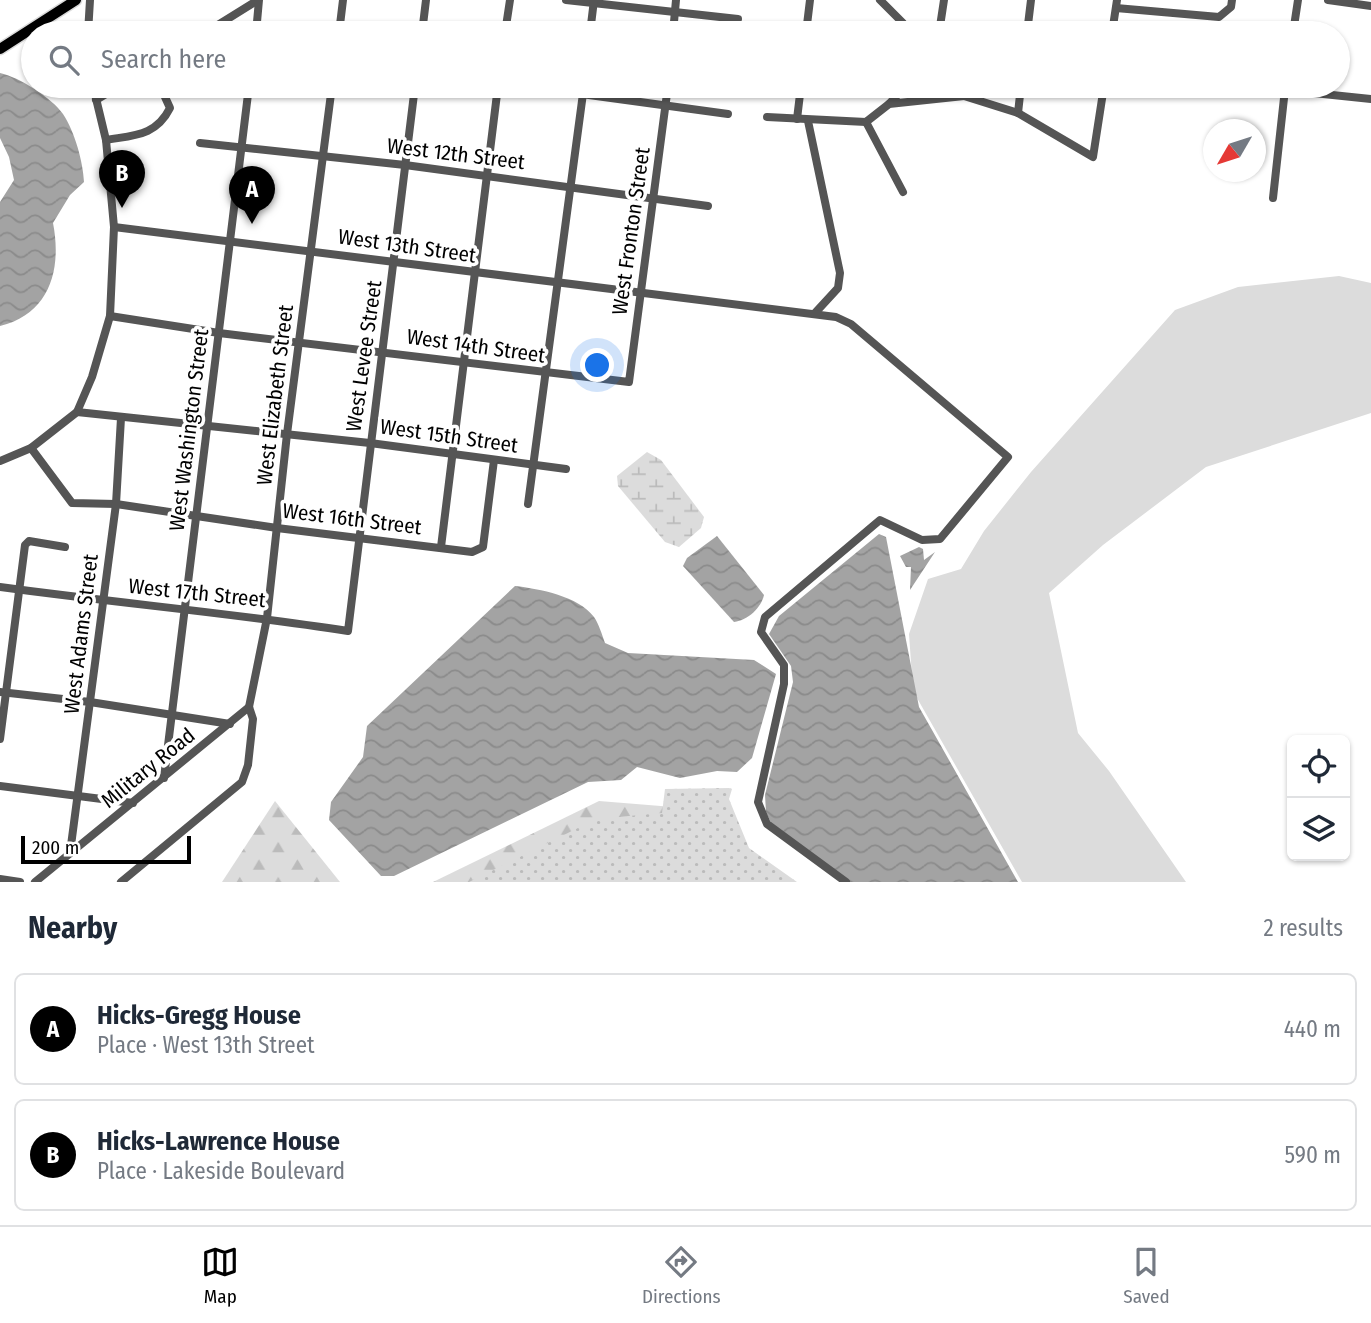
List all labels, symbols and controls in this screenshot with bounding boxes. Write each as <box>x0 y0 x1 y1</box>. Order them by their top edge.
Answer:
search box <box>21 21 1350 98</box>
icon: search <box>45 41 83 79</box>
text: Search here <box>101 44 226 75</box>
north arrow <box>1203 119 1266 182</box>
street label: West 12th Street <box>386 133 527 175</box>
street label: West Fronton Street <box>606 145 656 317</box>
pin: B <box>99 150 145 208</box>
pin: A <box>229 166 275 224</box>
street label: West 13th Street <box>336 223 478 269</box>
street label: West Levee Street <box>341 279 387 433</box>
street label: West Elizabeth Street <box>251 303 299 487</box>
street label: West 14th Street <box>405 323 547 369</box>
street label: West Washington Street <box>164 327 214 533</box>
your location <box>580 348 614 382</box>
street label: West 15th Street <box>378 413 520 459</box>
street label: West 16th Street <box>281 498 423 540</box>
street label: West Adams Street <box>58 552 104 715</box>
street label: West 17th Street <box>127 573 267 613</box>
street label: Military Road <box>96 722 200 814</box>
map controls <box>1287 735 1350 861</box>
button: locate <box>1287 735 1350 798</box>
button: layers <box>1287 798 1350 861</box>
scale bar <box>21 833 191 865</box>
text: 200 m <box>32 836 79 859</box>
text: Nearby <box>28 910 117 946</box>
text: 2 results <box>1263 914 1343 942</box>
text: Hicks-Gregg House <box>97 1000 301 1031</box>
text: A <box>47 1015 59 1043</box>
text: 440 m <box>1284 1015 1341 1043</box>
text: Place · West 13th Street <box>97 1031 315 1059</box>
text: Hicks-Lawrence House <box>97 1126 340 1157</box>
text: B <box>47 1141 59 1169</box>
text: 590 m <box>1285 1141 1341 1169</box>
text: Place · Lakeside Boulevard <box>97 1157 345 1185</box>
tab: Map <box>201 1243 239 1308</box>
tab: Directions <box>642 1243 721 1308</box>
tab: Saved <box>1123 1243 1170 1308</box>

